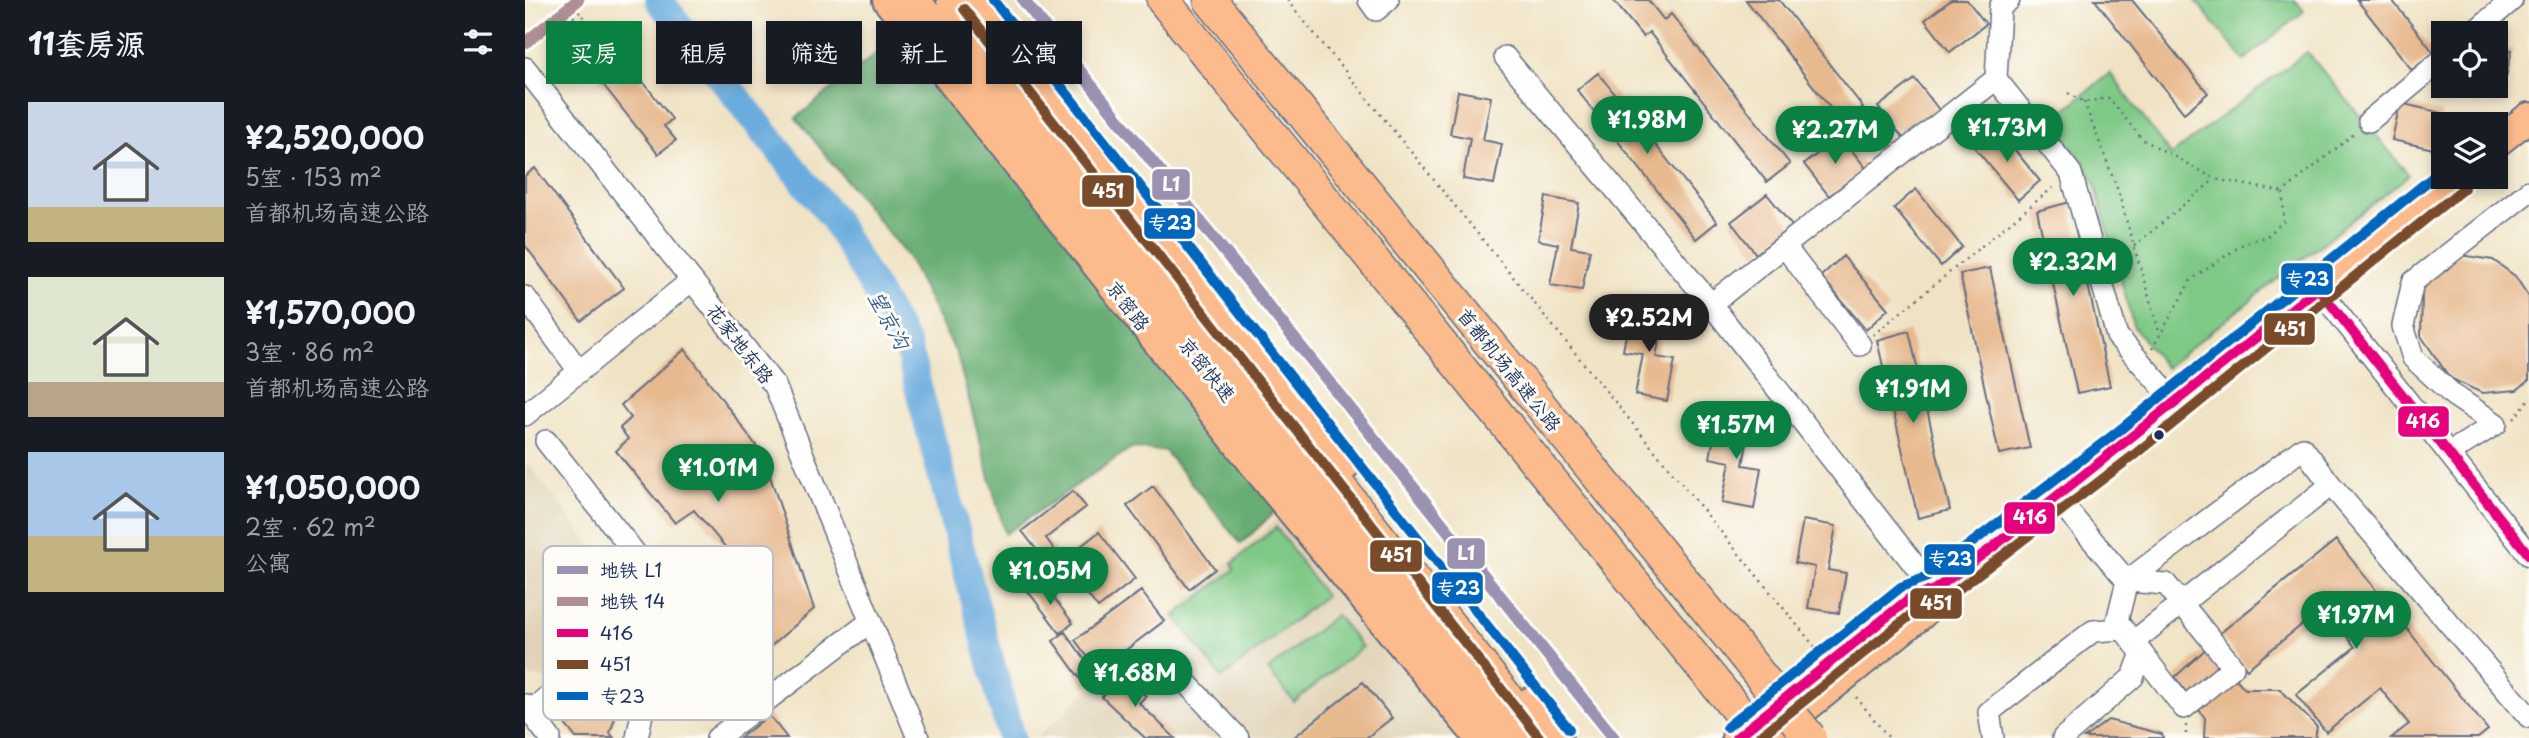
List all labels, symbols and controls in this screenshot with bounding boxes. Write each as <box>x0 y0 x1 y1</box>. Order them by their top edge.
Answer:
text: 11套房源 <box>28 20 145 65</box>
chip: 买房 <box>546 21 642 84</box>
chip: 租房 <box>656 21 752 84</box>
chip: 筛选 <box>766 21 862 84</box>
chip: 新上 <box>876 21 972 84</box>
chip: 公寓 <box>986 21 1082 84</box>
map controls <box>2431 21 2508 189</box>
button: locate <box>2431 21 2508 98</box>
icon: filters <box>459 23 497 61</box>
pin: ¥1.98M <box>1590 96 1704 156</box>
text: ¥1.98M <box>1607 101 1687 136</box>
pin: ¥1.73M <box>1950 104 2064 164</box>
pin: ¥2.27M <box>1778 106 1892 166</box>
text: ¥1.73M <box>1967 109 2047 144</box>
text: ¥2.27M <box>1792 111 1879 146</box>
button: layers <box>2431 112 2508 189</box>
text: ¥2,520,000 <box>245 114 424 159</box>
icon: home <box>84 130 168 214</box>
text: 5室 · 153 m² <box>245 159 382 194</box>
line badge: L1 <box>1151 168 1191 201</box>
text: L1 <box>1162 169 1180 197</box>
line badge: 451 <box>1081 174 1135 208</box>
text: 451 <box>1092 176 1124 204</box>
text: 首都机场高速公路 <box>245 194 429 229</box>
line badge: 专23 <box>1143 207 1196 240</box>
text: 专23 <box>1148 208 1192 236</box>
pin: ¥2.32M <box>2016 238 2130 298</box>
text: ¥2.32M <box>2029 243 2117 278</box>
line badge: 专23 <box>2280 262 2334 296</box>
text: 专23 <box>2285 264 2329 292</box>
street label: 京密路 <box>1100 274 1158 336</box>
water label: 望京沟 <box>861 284 920 356</box>
text: ¥1,570,000 <box>245 289 416 334</box>
pin: ¥2.52M <box>1592 294 1706 354</box>
street label: 花家地东路 <box>701 297 781 389</box>
text: ¥2.52M <box>1605 299 1693 334</box>
street label: 首都机场高速公路 <box>1451 301 1569 437</box>
icon: home <box>84 305 168 389</box>
line badge: 451 <box>2263 312 2316 346</box>
text: 451 <box>2274 314 2306 342</box>
street label: 京密快速 <box>1173 331 1243 407</box>
text: 3室 · 86 m² <box>245 334 374 369</box>
pin: ¥1.91M <box>1856 366 1970 425</box>
text: 首都机场高速公路 <box>245 369 429 404</box>
text: ¥1.91M <box>1875 370 1951 405</box>
pin: ¥1.57M <box>1679 402 1793 461</box>
line badge: 416 <box>2397 405 2450 438</box>
text: ¥1.57M <box>1696 406 1776 441</box>
text: 416 <box>2406 406 2440 434</box>
unlabelled marker <box>2152 428 2166 442</box>
pin: ¥1.01M <box>661 444 775 504</box>
text: ¥1.01M <box>678 449 758 484</box>
text: ¥1,050,000 <box>245 464 420 509</box>
icon: home <box>84 480 168 564</box>
line badge: 416 <box>2003 501 2056 535</box>
text: 416 <box>2013 502 2047 530</box>
text: 2室 · 62 m² <box>245 509 376 544</box>
line badge: L1 <box>1446 537 1486 570</box>
text: L1 <box>1457 538 1475 566</box>
line badge: 451 <box>1369 539 1423 573</box>
text: 451 <box>1380 540 1412 568</box>
line badge: 专23 <box>1923 543 1976 576</box>
text: 公寓 <box>245 544 291 579</box>
text: 专23 <box>1928 544 1972 572</box>
legend <box>543 546 773 720</box>
pin: ¥1.05M <box>993 548 1107 607</box>
text: ¥1.05M <box>1008 552 1092 587</box>
text: 地铁 L1 <box>600 555 662 583</box>
line badge: 专23 <box>1431 571 1484 605</box>
text: 专23 <box>1436 573 1480 601</box>
text: 地铁 14 <box>600 586 665 614</box>
line badge: 451 <box>1909 587 1963 620</box>
text: 451 <box>1920 588 1952 616</box>
pin: ¥1.97M <box>2299 592 2413 651</box>
text: ¥1.97M <box>2317 596 2395 631</box>
text: 416 <box>600 618 633 646</box>
text: 451 <box>600 649 631 677</box>
pin: ¥1.68M <box>1078 650 1192 709</box>
text: ¥1.68M <box>1093 654 1177 689</box>
text: 专23 <box>600 681 645 709</box>

